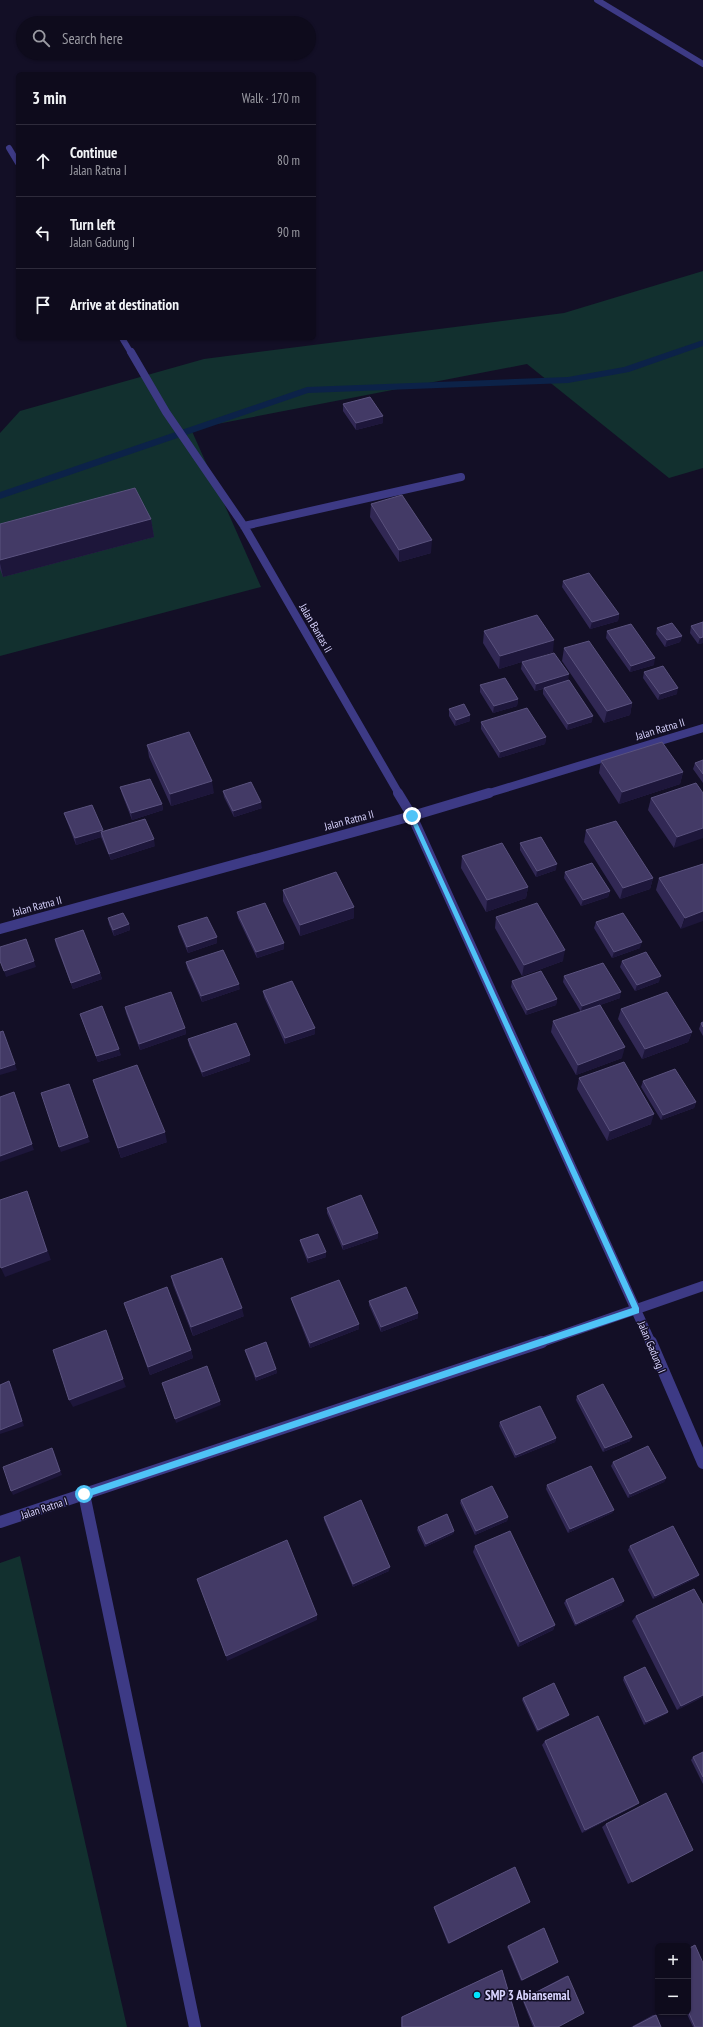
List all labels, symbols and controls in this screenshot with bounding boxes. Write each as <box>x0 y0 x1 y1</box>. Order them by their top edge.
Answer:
search box <box>16 16 316 60</box>
icon: search <box>30 27 52 49</box>
text: Search here <box>62 29 123 48</box>
text: 3 min <box>32 87 66 109</box>
text: Walk · 170 m <box>242 90 300 107</box>
text: Continue <box>70 143 117 162</box>
icon: ahead <box>32 150 54 172</box>
text: 80 m <box>277 152 300 169</box>
text: Jalan Ratna I <box>70 162 127 179</box>
text: Turn left <box>70 215 115 234</box>
icon: left <box>32 222 54 244</box>
text: 90 m <box>277 224 300 241</box>
text: Jalan Gadung I <box>70 234 135 251</box>
icon: arrive <box>32 294 54 316</box>
text: Arrive at destination <box>70 295 179 314</box>
street label: Jalan Bantas II <box>296 600 336 655</box>
street label: Jalan Ratna II <box>633 715 686 743</box>
street label: Jalan Ratna II <box>322 807 375 834</box>
route end <box>403 807 421 825</box>
street label: Jalan Ratna II <box>10 893 63 920</box>
street label: Jalan Gadung I <box>634 1318 669 1375</box>
route start <box>75 1485 93 1503</box>
street label: Jalan Ratna I <box>18 1494 69 1522</box>
map controls <box>655 1943 691 2015</box>
button: + <box>655 1943 691 1979</box>
button: − <box>655 1979 691 2015</box>
place label: SMP 3 Abiansemal <box>485 1987 571 2004</box>
marker: SMP 3 Abiansemal <box>472 1990 482 2000</box>

